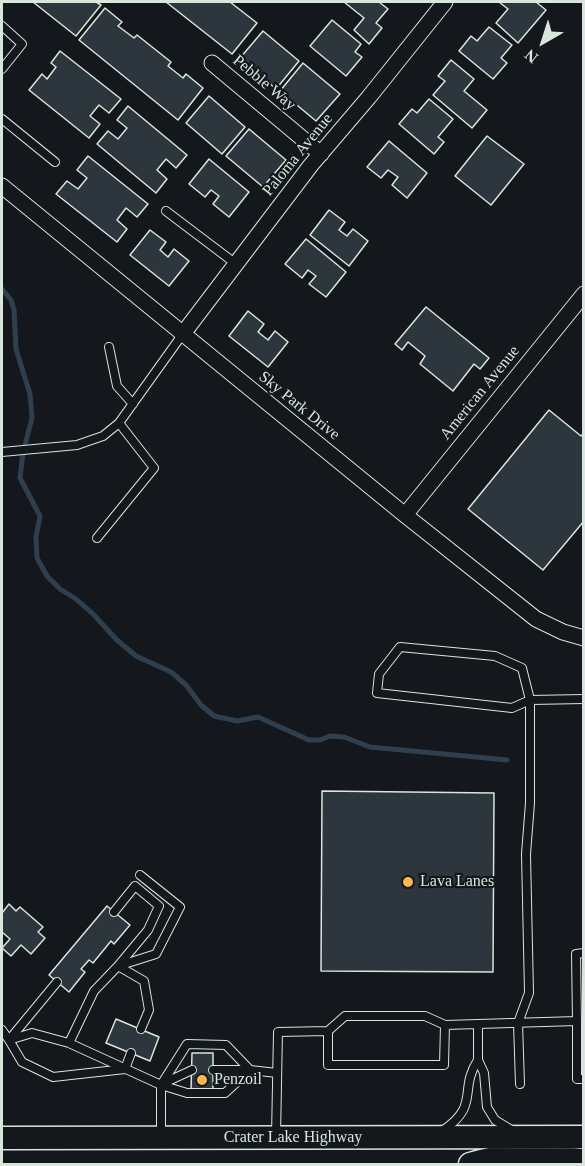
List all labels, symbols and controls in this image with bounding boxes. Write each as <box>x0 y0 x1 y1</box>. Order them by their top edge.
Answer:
north arrow <box>513 12 573 72</box>
text: N <box>522 46 541 67</box>
street label: Pebble Way <box>229 51 299 115</box>
street label: Paloma Avenue <box>259 110 337 200</box>
street label: American Avenue <box>436 342 524 444</box>
street label: Sky Park Drive <box>255 367 343 445</box>
place label: Lava Lanes <box>420 872 494 892</box>
marker: Lava Lanes <box>401 875 415 889</box>
place label: Penzoil <box>214 1070 262 1090</box>
marker: Penzoil <box>195 1073 209 1087</box>
street label: Crater Lake Highway <box>224 1128 362 1148</box>

